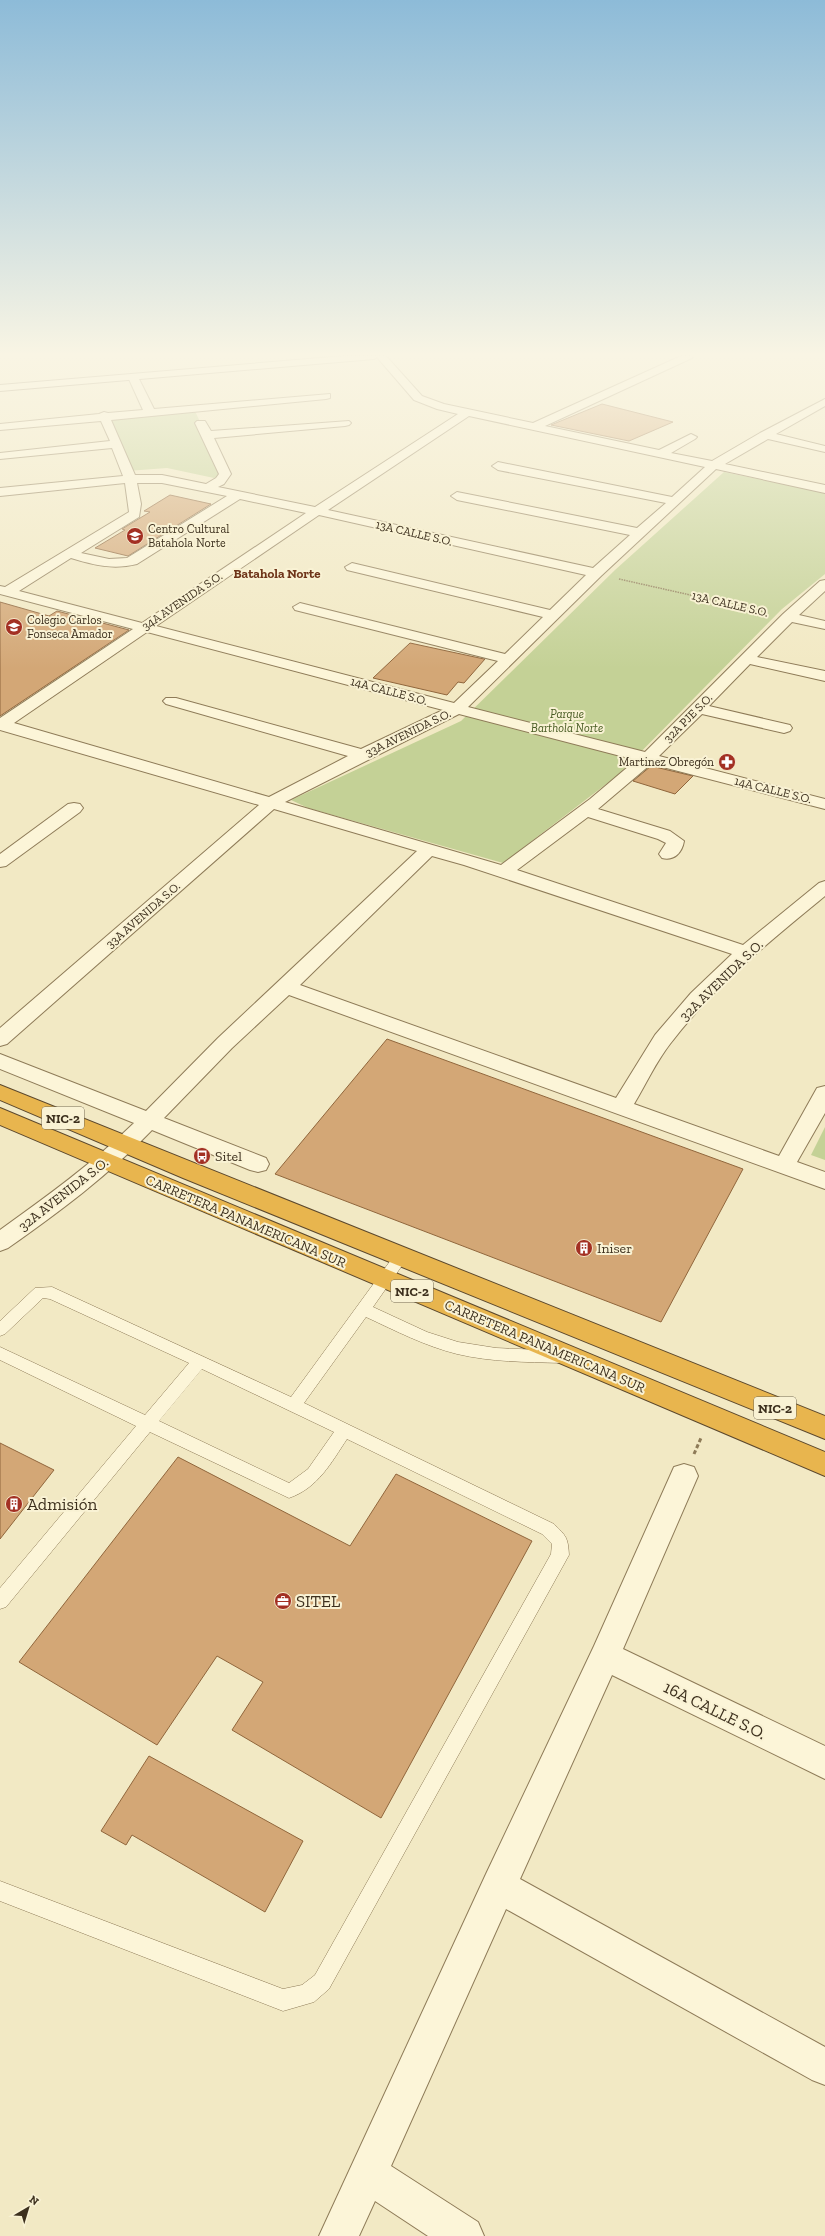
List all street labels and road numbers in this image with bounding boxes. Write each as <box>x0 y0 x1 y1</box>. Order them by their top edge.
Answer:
street label: 13A CALLE S.O. <box>374 517 454 549</box>
street label: 34A AVENIDA S.O. <box>139 569 225 633</box>
street label: 13A CALLE S.O. <box>690 588 770 620</box>
street label: 14A CALLE S.O. <box>349 674 429 708</box>
street label: 32A PJE S.O. <box>661 691 715 745</box>
street label: 33A AVENIDA S.O. <box>363 706 453 760</box>
street label: 14A CALLE S.O. <box>733 774 813 806</box>
street label: 33A AVENIDA S.O. <box>103 879 183 951</box>
street label: 32A AVENIDA S.O. <box>676 936 767 1025</box>
road number: NIC-2 <box>42 1107 84 1129</box>
street label: 32A AVENIDA S.O. <box>15 1154 112 1235</box>
street label: CARRETERA PANAMERICANA SUR <box>143 1171 349 1272</box>
road number: NIC-2 <box>391 1280 433 1302</box>
street label: CARRETERA PANAMERICANA SUR <box>442 1296 648 1397</box>
road number: NIC-2 <box>754 1397 796 1419</box>
street label: 16A CALLE S.O. <box>660 1677 770 1743</box>

